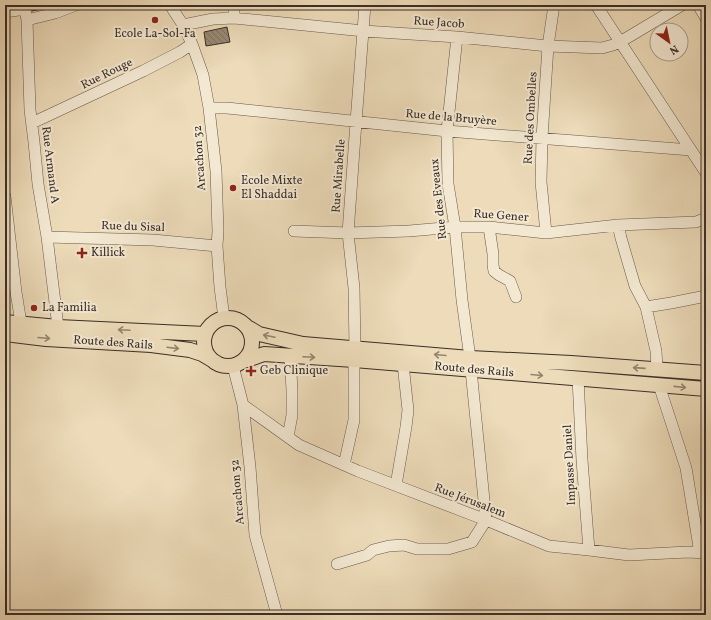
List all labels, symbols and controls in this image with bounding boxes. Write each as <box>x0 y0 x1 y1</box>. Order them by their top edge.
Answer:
street label: Rue Jacob <box>413 13 466 33</box>
marker: Ecole La-Sol-Fa <box>150 15 160 25</box>
north arrow <box>649 22 689 62</box>
place label: Ecole La-Sol-Fa <box>114 26 196 42</box>
text: N <box>666 41 681 58</box>
street label: Rue Rouge <box>78 54 136 93</box>
street label: Rue des Ombelles <box>521 71 541 165</box>
street label: Rue de la Bruyère <box>405 106 498 130</box>
street label: Rue Armand A <box>37 125 63 205</box>
street label: Arcachon 32 <box>190 125 210 191</box>
street label: Rue Mirabelle <box>328 138 350 213</box>
street label: Rue des Eveaux <box>427 158 451 240</box>
place label: Ecole Mixte El Shaddai <box>241 173 303 203</box>
marker: Ecole Mixte El Shaddai <box>228 183 238 193</box>
street label: Rue Gener <box>473 206 529 226</box>
street label: Rue du Sisal <box>101 218 166 236</box>
place label: Killick <box>91 245 126 261</box>
marker: Killick <box>76 247 88 259</box>
place label: La Familia <box>42 300 97 316</box>
marker: La Familia <box>29 303 39 313</box>
one-way arrow <box>118 327 131 334</box>
street label: Route des Rails <box>73 332 153 354</box>
one-way arrow <box>263 332 276 340</box>
one-way arrow <box>37 335 50 342</box>
one-way arrow <box>166 344 179 352</box>
one-way arrow <box>434 351 447 359</box>
one-way arrow <box>302 354 315 361</box>
street label: Route des Rails <box>434 359 514 381</box>
place label: Geb Clinique <box>260 363 329 379</box>
one-way arrow <box>633 364 646 371</box>
marker: Geb Clinique <box>245 365 257 377</box>
one-way arrow <box>530 371 543 379</box>
one-way arrow <box>673 383 686 391</box>
street label: Impasse Daniel <box>560 424 580 506</box>
street label: Arcachon 32 <box>227 459 249 525</box>
street label: Rue Jérusalem <box>432 480 508 522</box>

